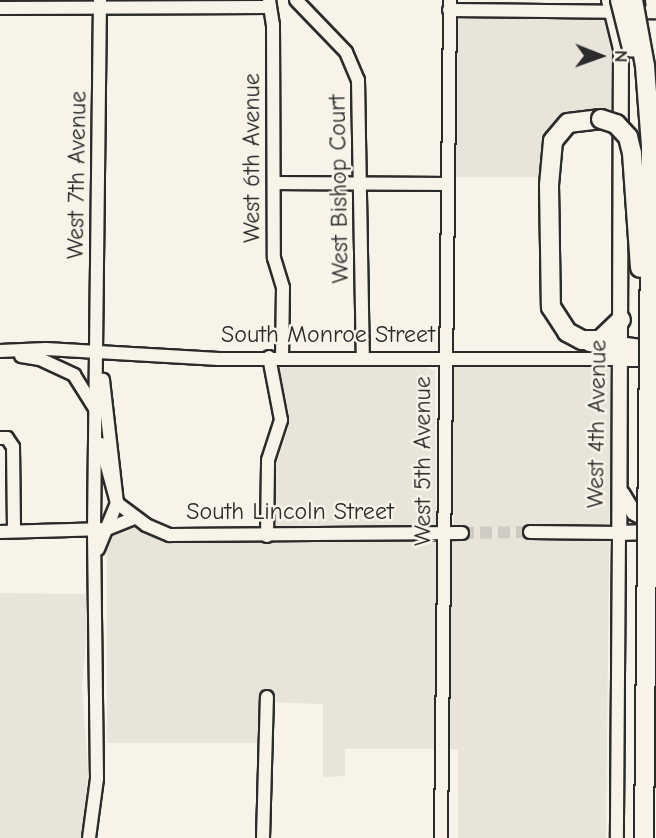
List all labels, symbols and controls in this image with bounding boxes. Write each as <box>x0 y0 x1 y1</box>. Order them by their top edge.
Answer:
north arrow <box>565 21 635 91</box>
text: N <box>610 50 632 63</box>
street label: West 6th Avenue <box>238 73 266 243</box>
street label: West 7th Avenue <box>61 91 93 259</box>
street label: West Bishop Court <box>323 94 355 284</box>
street label: South Monroe Street <box>221 321 435 349</box>
street label: West 4th Avenue <box>581 340 613 508</box>
street label: West 5th Avenue <box>409 376 437 546</box>
street label: South Lincoln Street <box>186 498 394 526</box>

